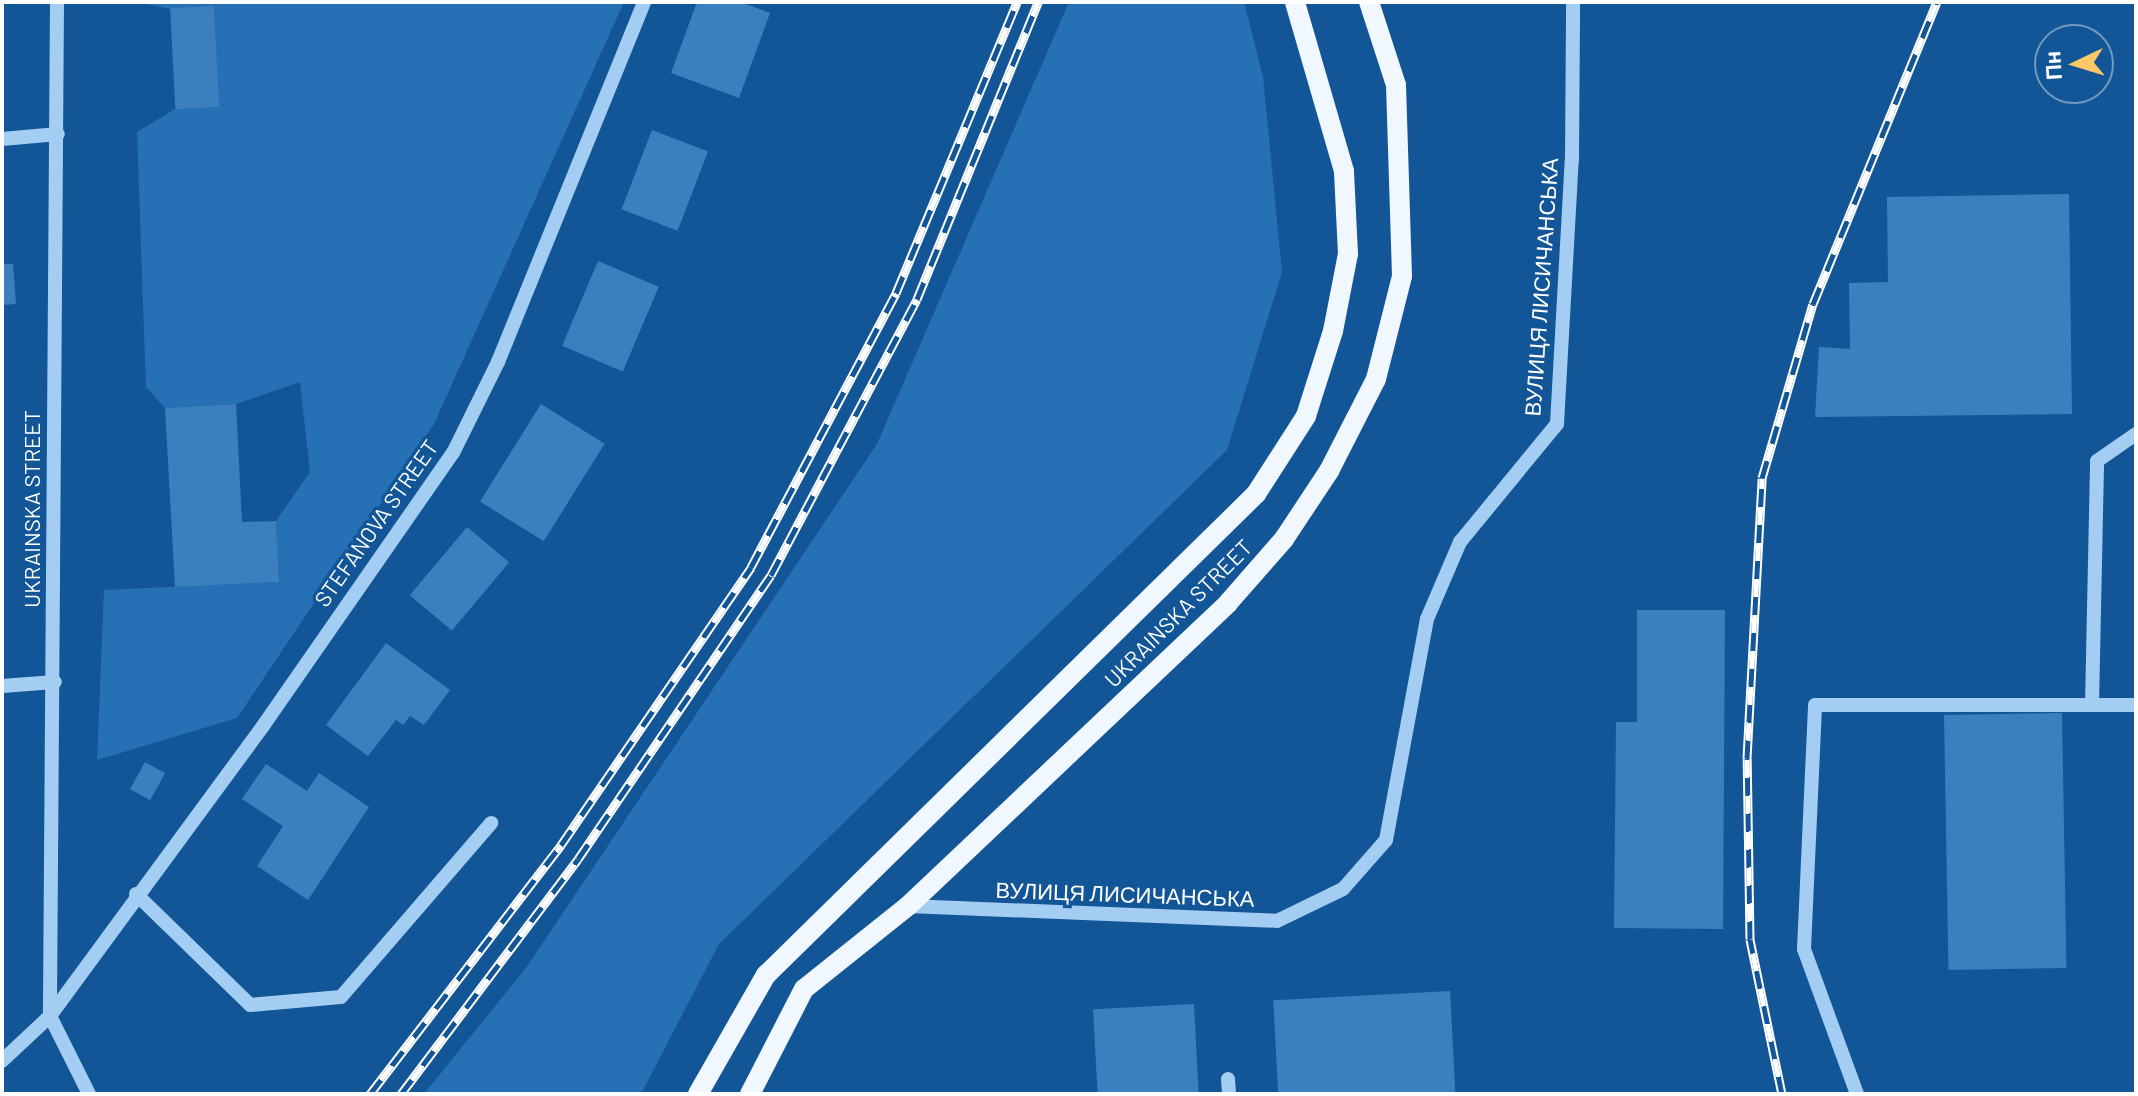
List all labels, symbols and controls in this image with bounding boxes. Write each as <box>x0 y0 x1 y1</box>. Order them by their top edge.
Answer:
north arrow <box>2034 24 2114 104</box>
text: Пн <box>2038 50 2066 81</box>
street label: ВУЛИЦЯ ЛИСИЧАНСЬКА <box>1519 157 1563 417</box>
street label: UKRAINSKA STREET <box>19 410 45 608</box>
street label: STEFANOVA STREET <box>309 435 443 611</box>
street label: UKRAINSKA STREET <box>1099 534 1257 692</box>
street label: ВУЛИЦЯ ЛИСИЧАНСЬКА <box>995 876 1255 912</box>

